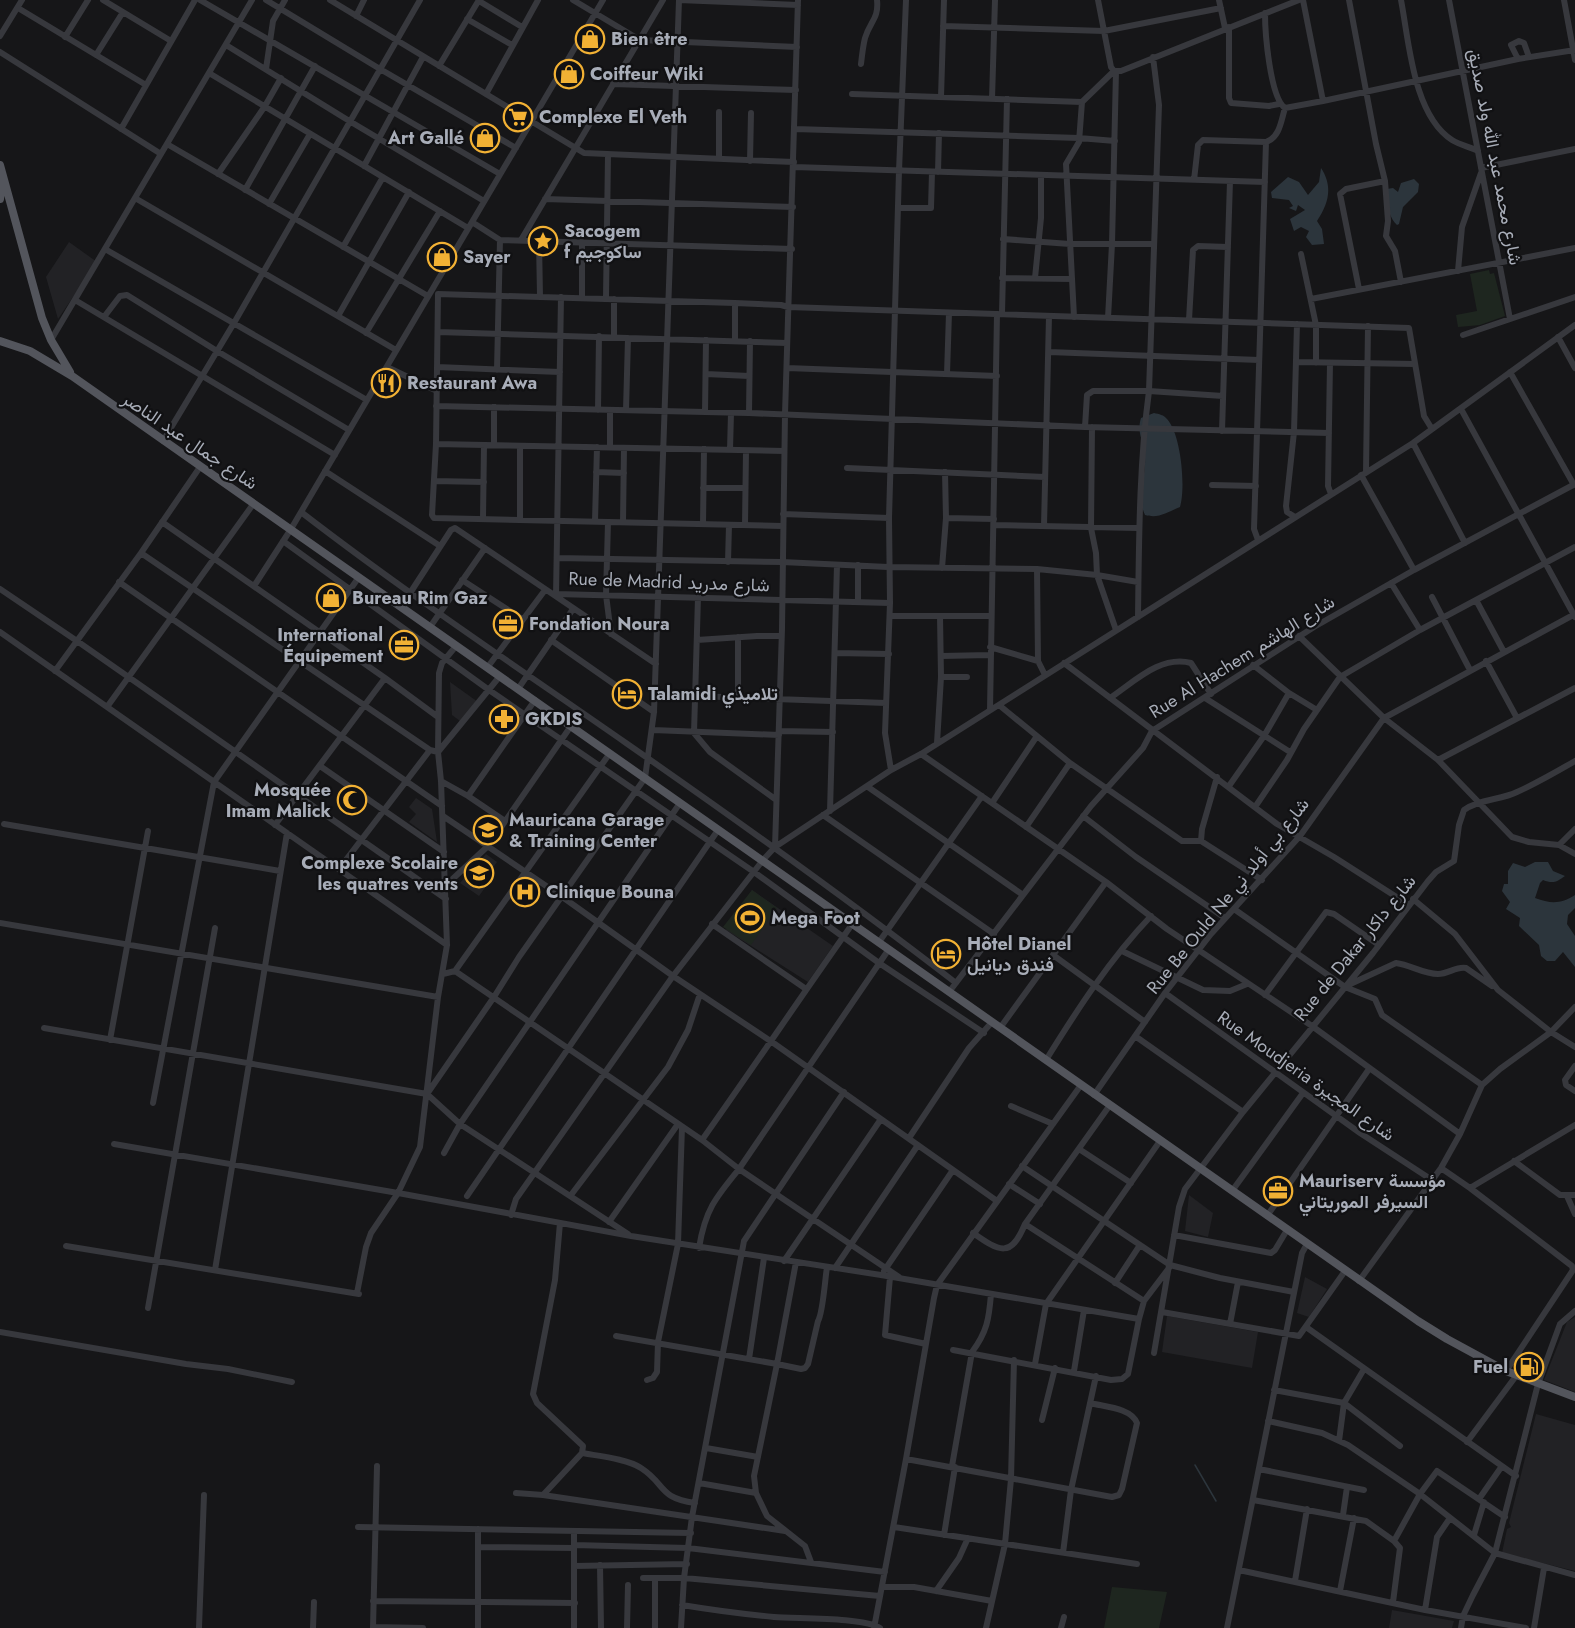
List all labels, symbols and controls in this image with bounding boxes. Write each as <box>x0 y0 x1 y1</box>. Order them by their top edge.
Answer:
shop icon: Bien être <box>574 23 606 55</box>
place label: Bien être <box>611 26 687 52</box>
street label: شارع محمد عبد الله ولد صديق <box>1461 47 1529 267</box>
shop icon: Coiffeur Wiki <box>553 58 585 90</box>
place label: Coiffeur Wiki <box>590 61 704 87</box>
supermarket icon: Complexe El Veth <box>502 101 534 133</box>
place label: Complexe El Veth <box>539 104 687 130</box>
shop icon: Art Gallé <box>469 122 501 154</box>
place label: Art Gallé <box>387 125 464 151</box>
place label: Sacogem f ساكوجيم <box>564 218 642 265</box>
place icon: Sacogem f ساكوجيم <box>527 225 559 257</box>
shop icon: Sayer <box>426 241 458 273</box>
place label: Sayer <box>463 244 511 270</box>
restaurant icon: Restaurant Awa <box>370 367 402 399</box>
place label: Restaurant Awa <box>407 370 537 396</box>
street label: شارع جمال عبد الناصر <box>116 385 263 496</box>
street label: Rue de Madrid شارع مدريد <box>568 565 770 599</box>
shop icon: Bureau Rim Gaz <box>315 582 347 614</box>
place label: Bureau Rim Gaz <box>352 585 488 611</box>
street label: Rue Al Hachem شارع الهاشم <box>1144 589 1340 725</box>
office icon: Fondation Noura <box>492 608 524 640</box>
place label: Fondation Noura <box>529 611 670 637</box>
place label: International Équipement <box>277 622 383 669</box>
office icon: International Équipement <box>388 629 420 661</box>
hotel icon: Talamidi تلاميذي <box>611 678 643 710</box>
place label: Talamidi تلاميذي <box>648 681 778 709</box>
pharmacy icon: GKDIS <box>488 703 520 735</box>
place label: GKDIS <box>525 706 582 732</box>
place label: Mosquée Imam Malick <box>226 777 332 824</box>
mosque icon: Mosquée Imam Malick <box>336 784 368 816</box>
street label: Rue Be Ould Ne شارع بي أولد ني <box>1141 792 1317 1001</box>
place label: Mauricana Garage & Training Center <box>509 807 664 854</box>
school or university icon: Mauricana Garage & Training Center <box>472 814 504 846</box>
place label: Complexe Scolaire les quatres vents <box>301 850 458 897</box>
school or university icon: Complexe Scolaire les quatres vents <box>463 857 495 889</box>
street label: Rue de Dakar شارع داكار <box>1288 869 1422 1027</box>
hospital icon: Clinique Bouna <box>509 876 541 908</box>
place label: Clinique Bouna <box>546 879 674 905</box>
sports icon: Mega Foot <box>734 902 766 934</box>
place label: Mega Foot <box>771 905 860 931</box>
place label: Hôtel Dianel فندق ديانيل <box>967 931 1071 978</box>
hotel icon: Hôtel Dianel فندق ديانيل <box>930 938 962 970</box>
street label: Rue Moudjeria شارع المجيرة <box>1212 1005 1400 1147</box>
place label: Mauriserv مؤسسة السيرفر الموريتاني <box>1299 1168 1446 1217</box>
office icon: Mauriserv مؤسسة السيرفر الموريتاني <box>1262 1175 1294 1207</box>
fuel station icon: Fuel <box>1513 1351 1545 1383</box>
place label: Fuel <box>1473 1354 1508 1380</box>

